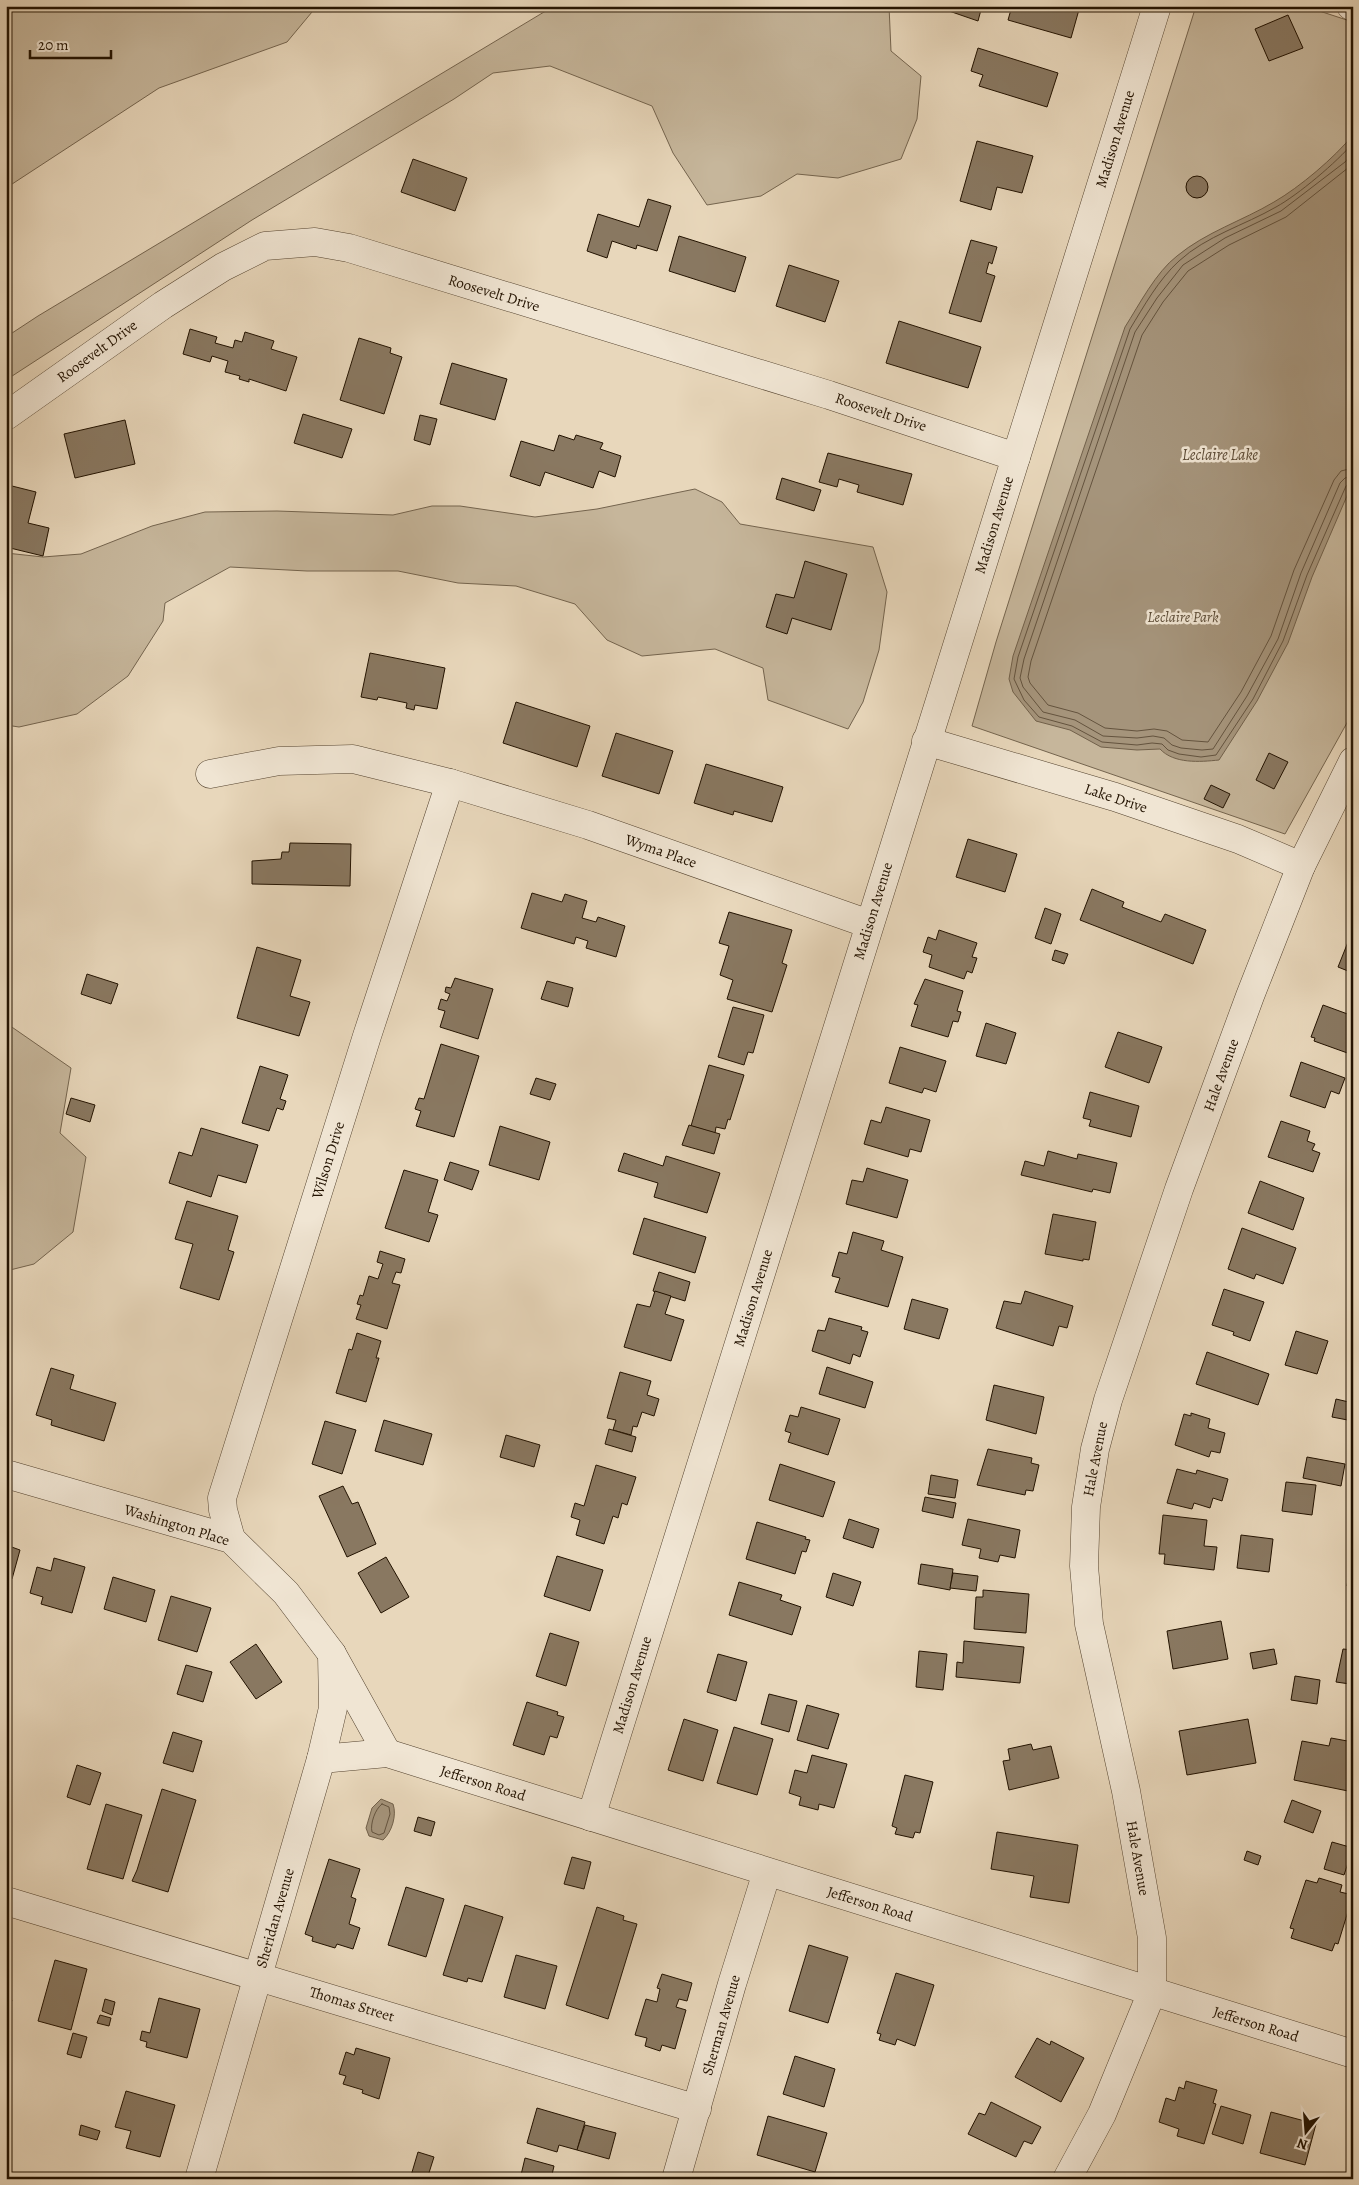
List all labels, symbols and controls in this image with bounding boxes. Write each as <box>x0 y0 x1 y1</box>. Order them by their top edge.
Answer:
scale bar <box>30 28 111 60</box>
text: 20 m <box>38 35 69 55</box>
street label: Madison Avenue <box>1091 87 1139 190</box>
street label: Roosevelt Drive <box>446 270 543 317</box>
street label: Roosevelt Drive <box>53 315 141 387</box>
street label: Roosevelt Drive <box>833 388 929 436</box>
water label: Leclaire Lake <box>1182 444 1258 466</box>
street label: Madison Avenue <box>970 473 1018 576</box>
park label: Leclaire Park <box>1147 607 1219 627</box>
street label: Lake Drive <box>1082 778 1150 818</box>
street label: Wyma Place <box>622 829 700 873</box>
street label: Madison Avenue <box>849 859 897 962</box>
street label: Hale Avenue <box>1199 1036 1243 1114</box>
street label: Wilson Drive <box>307 1119 349 1202</box>
street label: Madison Avenue <box>729 1246 777 1349</box>
street label: Hale Avenue <box>1078 1420 1112 1498</box>
street label: Washington Place <box>121 1499 232 1551</box>
street label: Madison Avenue <box>608 1633 656 1736</box>
street label: Jefferson Road <box>438 1760 529 1806</box>
street label: Hale Avenue <box>1122 1819 1154 1897</box>
street label: Sheridan Avenue <box>251 1865 299 1970</box>
street label: Jefferson Road <box>825 1881 916 1927</box>
street label: Sherman Avenue <box>697 1972 745 2078</box>
street label: Thomas Street <box>307 1982 397 2026</box>
street label: Jefferson Road <box>1211 2001 1302 2047</box>
north arrow <box>1282 2108 1332 2158</box>
text: N <box>1295 2133 1310 2155</box>

